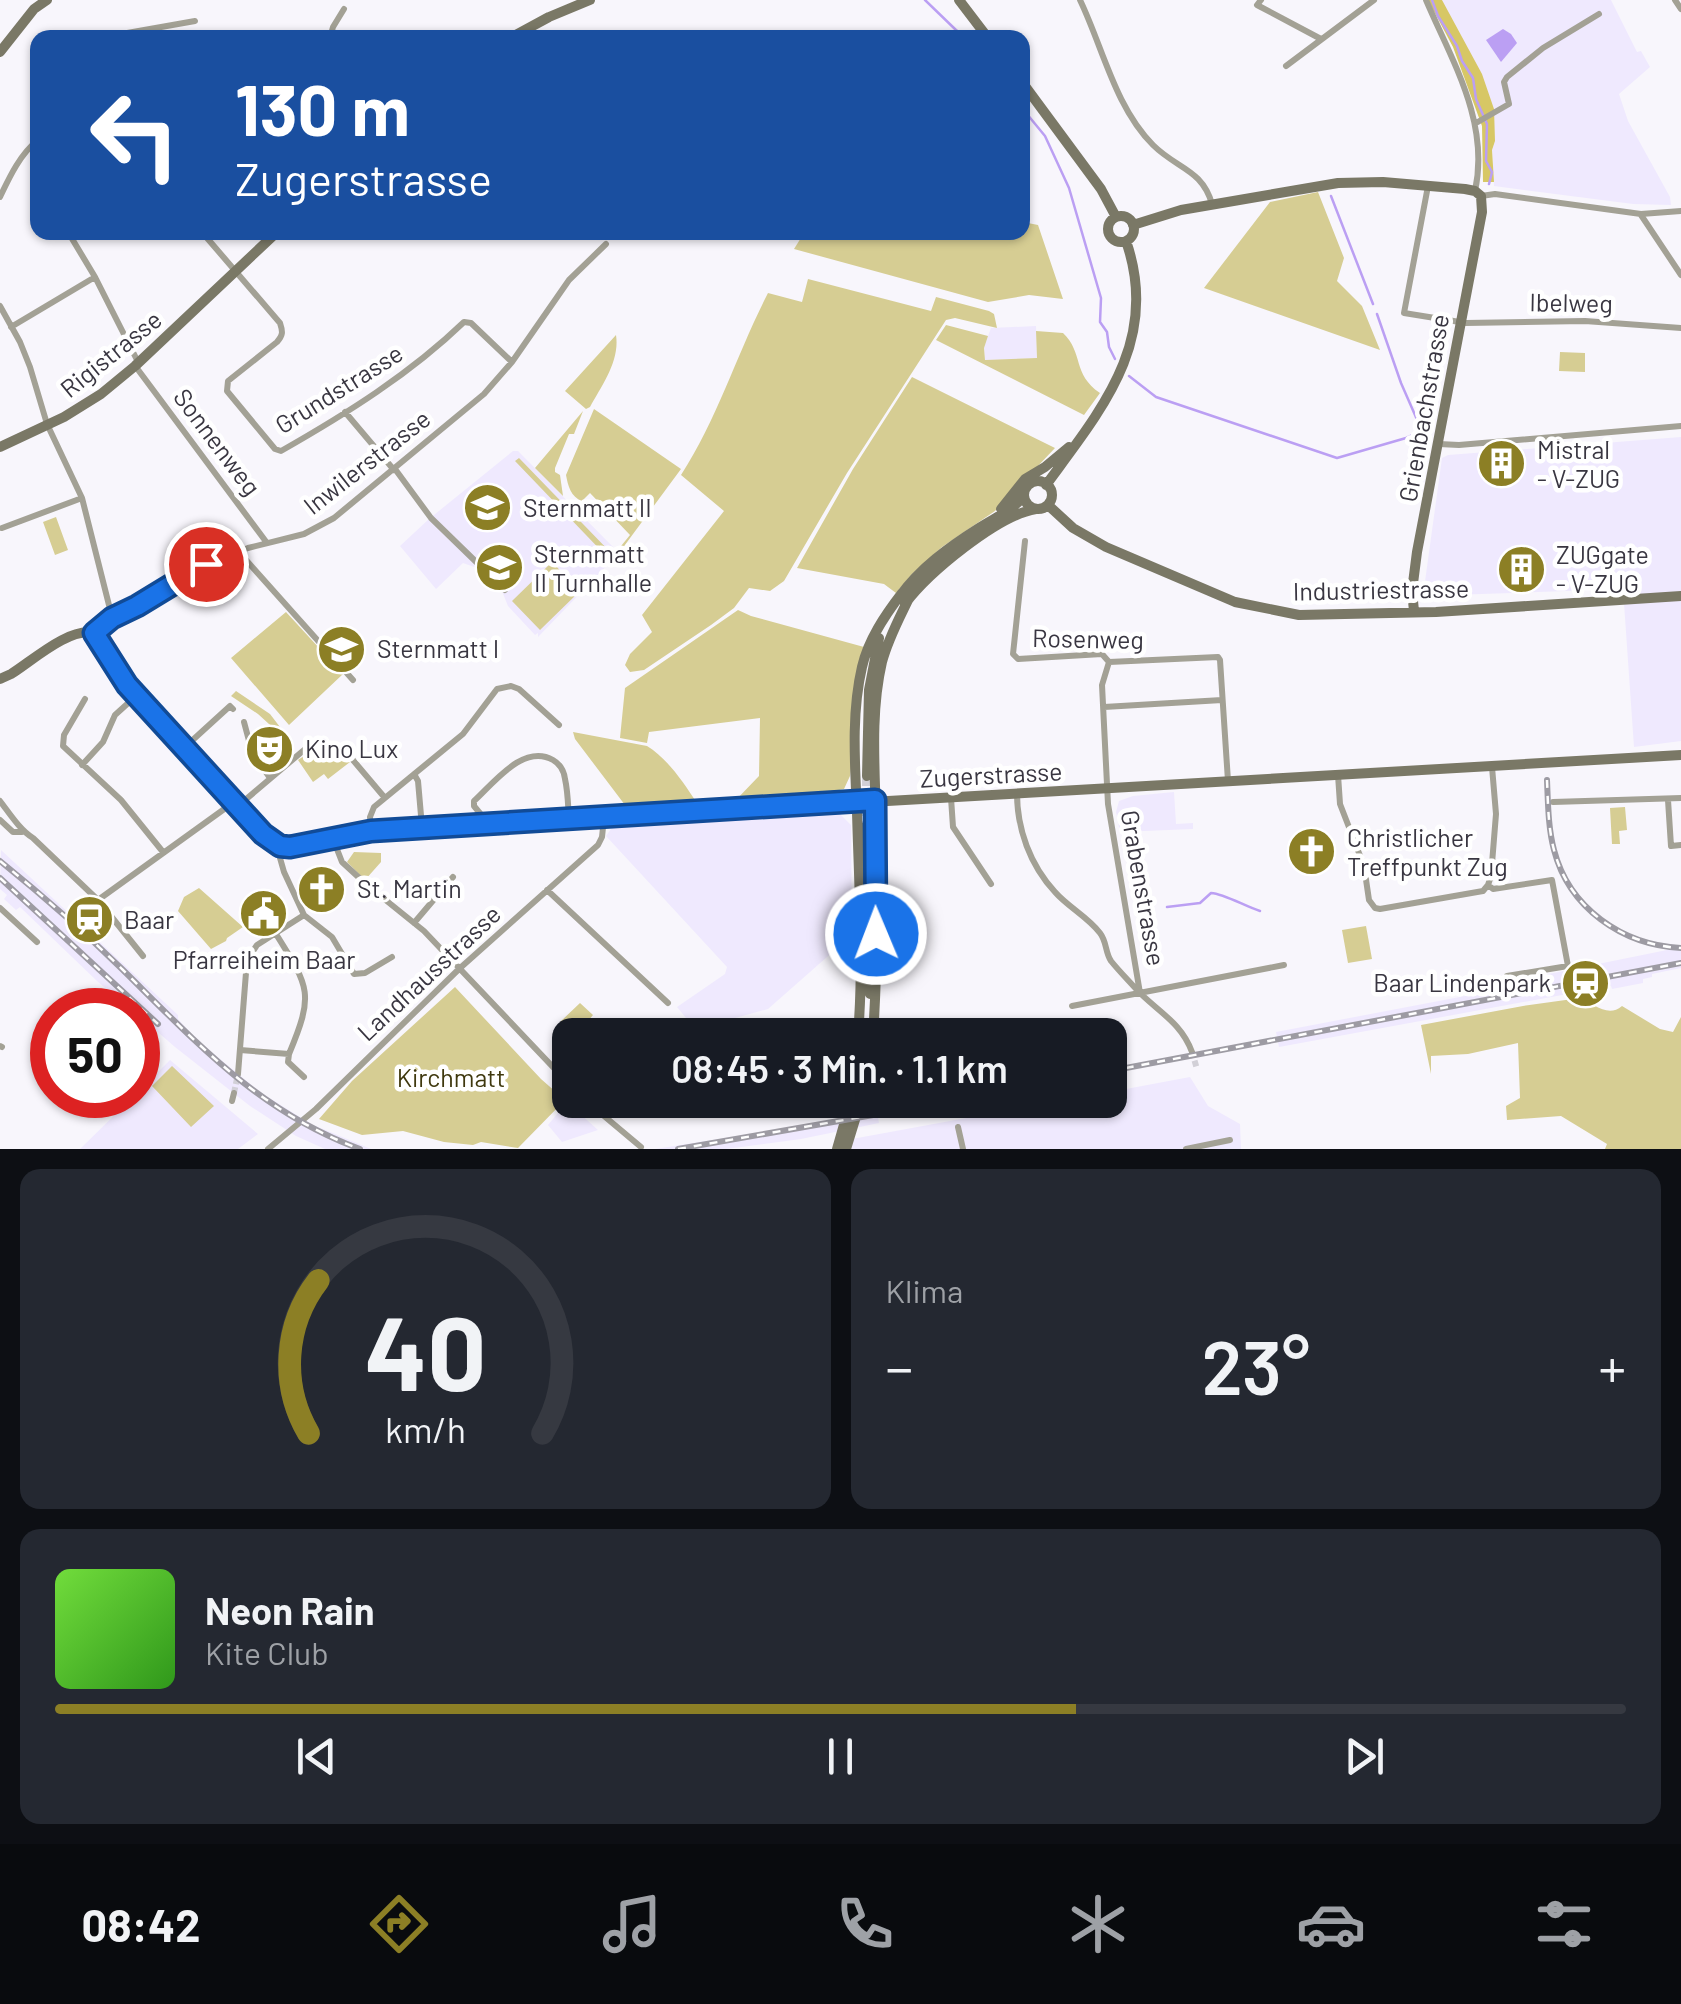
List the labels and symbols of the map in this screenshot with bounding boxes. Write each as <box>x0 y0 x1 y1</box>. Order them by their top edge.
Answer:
street label: Ibelweg <box>1529 286 1613 318</box>
street label: Rigistrasse <box>54 303 167 403</box>
street label: Grienbachstrasse <box>1392 311 1454 504</box>
street label: Grundstrasse <box>269 337 408 439</box>
street label: Sonnenweg <box>168 382 268 501</box>
street label: Inwilerstrasse <box>297 403 436 520</box>
place label: Mistral - V-ZUG <box>1537 434 1620 493</box>
building icon: Mistral - V-ZUG <box>1476 438 1528 490</box>
school or university icon: Sternmatt II <box>462 482 514 534</box>
place label: Sternmatt II <box>523 492 652 522</box>
pin <box>164 522 249 607</box>
place label: Sternmatt II Turnhalle <box>534 538 652 597</box>
place label: ZUGgate - V-ZUG <box>1556 539 1649 598</box>
school or university icon: Sternmatt II Turnhalle <box>473 542 525 594</box>
building icon: ZUGgate - V-ZUG <box>1495 543 1547 595</box>
street label: Industriestrasse <box>1293 572 1469 606</box>
street label: Rosenweg <box>1032 622 1144 654</box>
school or university icon: Sternmatt I <box>316 623 368 675</box>
place label: Sternmatt I <box>377 633 499 663</box>
theatre icon: Kino Lux <box>244 723 296 775</box>
place label: Kino Lux <box>305 733 398 763</box>
street label: Zugerstrasse <box>919 755 1063 793</box>
street label: Grabenstrasse <box>1116 808 1172 968</box>
place label: Christlicher Treffpunkt Zug <box>1347 822 1508 881</box>
church icon: Christlicher Treffpunkt Zug <box>1286 826 1338 878</box>
church icon: St. Martin <box>296 863 348 915</box>
place label: St. Martin <box>357 873 462 903</box>
position arrow <box>824 882 928 986</box>
public building icon: Pfarreiheim Baar <box>238 888 290 940</box>
station icon: Baar <box>63 894 115 946</box>
street label: Landhausstrasse <box>350 898 506 1046</box>
place label: Baar <box>124 904 174 934</box>
place label: Pfarreiheim Baar <box>173 944 355 974</box>
station icon: Baar Lindenpark <box>1560 957 1612 1009</box>
place label: Baar Lindenpark <box>1373 967 1551 997</box>
speed limit sign: 50 <box>30 988 160 1118</box>
park label: Kirchmatt <box>397 1062 505 1092</box>

